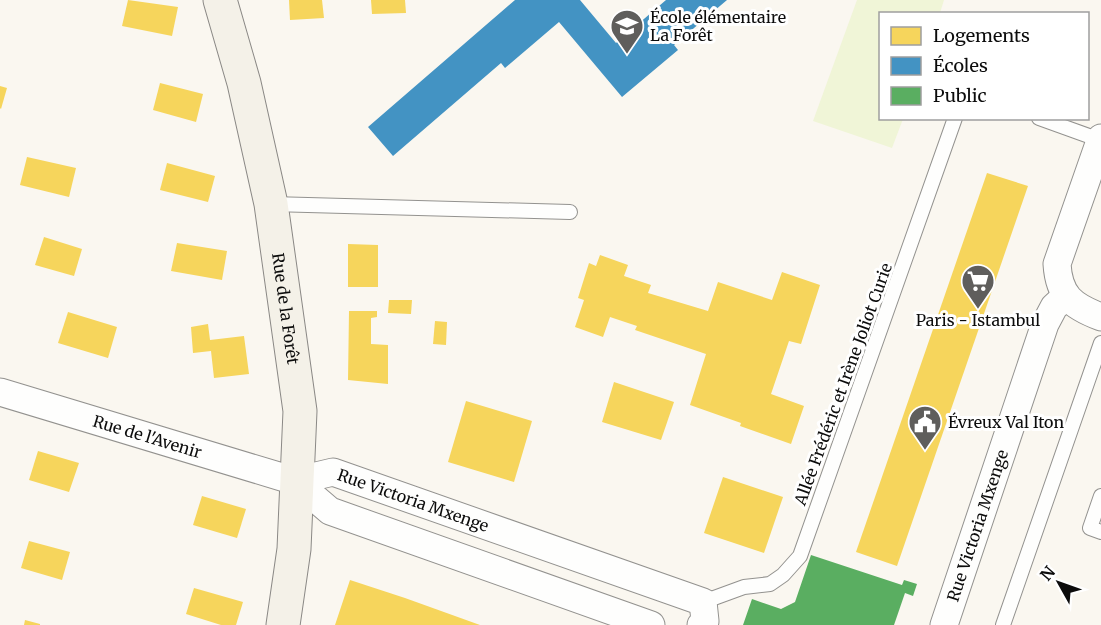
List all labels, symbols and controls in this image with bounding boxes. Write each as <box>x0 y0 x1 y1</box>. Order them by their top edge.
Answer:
place label: École élémentaire La Forêt <box>650 7 786 45</box>
school or university icon: École élémentaire La Forêt <box>609 8 645 55</box>
legend <box>879 12 1089 120</box>
text: Logements <box>933 24 1030 47</box>
text: Écoles <box>933 54 988 77</box>
text: Public <box>933 84 987 107</box>
street label: Rue de la Forêt <box>268 252 303 366</box>
street label: Allée Frédéric et Irène Joliot Curie <box>789 260 896 509</box>
supermarket icon: Paris - Istambul <box>960 263 996 310</box>
place label: Paris - Istambul <box>916 310 1040 330</box>
public building icon: Évreux Val Iton <box>907 404 943 451</box>
street label: Rue de l'Avenir <box>91 411 204 462</box>
place label: Évreux Val Iton <box>948 412 1064 432</box>
street label: Rue Victoria Mxenge <box>943 447 1012 604</box>
street label: Rue Victoria Mxenge <box>335 464 491 536</box>
north arrow <box>1029 553 1089 613</box>
text: N <box>1036 562 1059 585</box>

